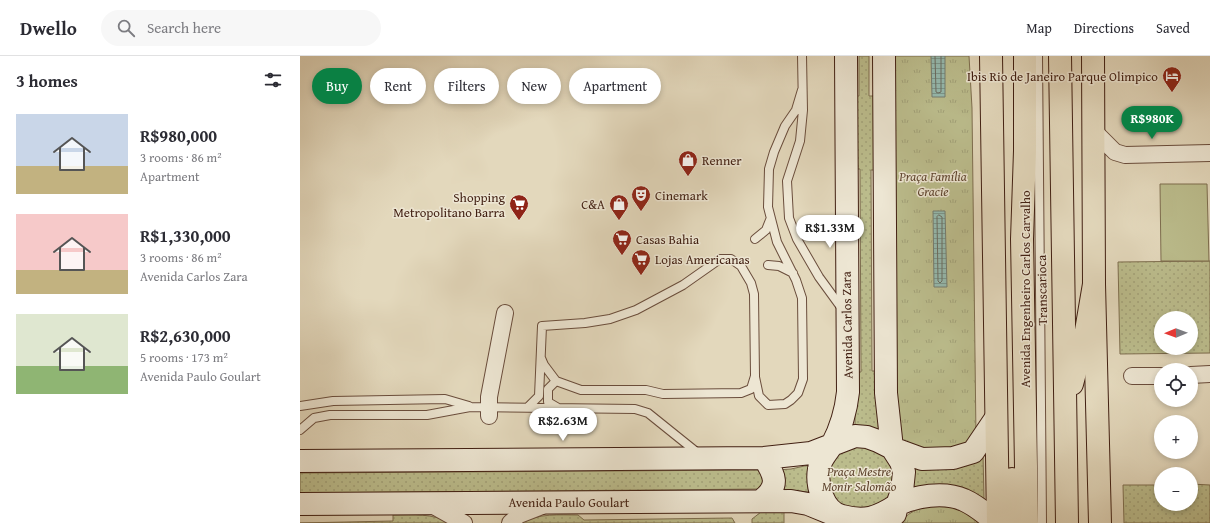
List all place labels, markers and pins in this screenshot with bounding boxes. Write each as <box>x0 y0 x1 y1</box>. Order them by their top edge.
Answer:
hotel icon: Ibis Rio de Janeiro Parque Olimpico <box>1161 65 1183 93</box>
place label: Ibis Rio de Janeiro Parque Olimpico <box>967 67 1158 86</box>
pin: R$980K <box>1119 106 1185 140</box>
shop icon: Renner <box>677 149 699 177</box>
place label: Renner <box>702 151 742 170</box>
theatre icon: Cinemark <box>630 184 652 212</box>
place label: Cinemark <box>655 186 708 205</box>
place label: Shopping Metropolitano Barra <box>393 188 506 222</box>
supermarket icon: Shopping Metropolitano Barra <box>508 193 530 221</box>
shop icon: C&A <box>608 193 630 221</box>
place label: C&A <box>581 195 605 214</box>
pin: R$1.33M <box>793 215 867 249</box>
supermarket icon: Casas Bahia <box>611 228 633 256</box>
place label: Casas Bahia <box>636 230 700 249</box>
supermarket icon: Lojas Americanas <box>630 248 652 276</box>
place label: Lojas Americanas <box>655 250 750 269</box>
pin: R$2.63M <box>526 408 600 442</box>

